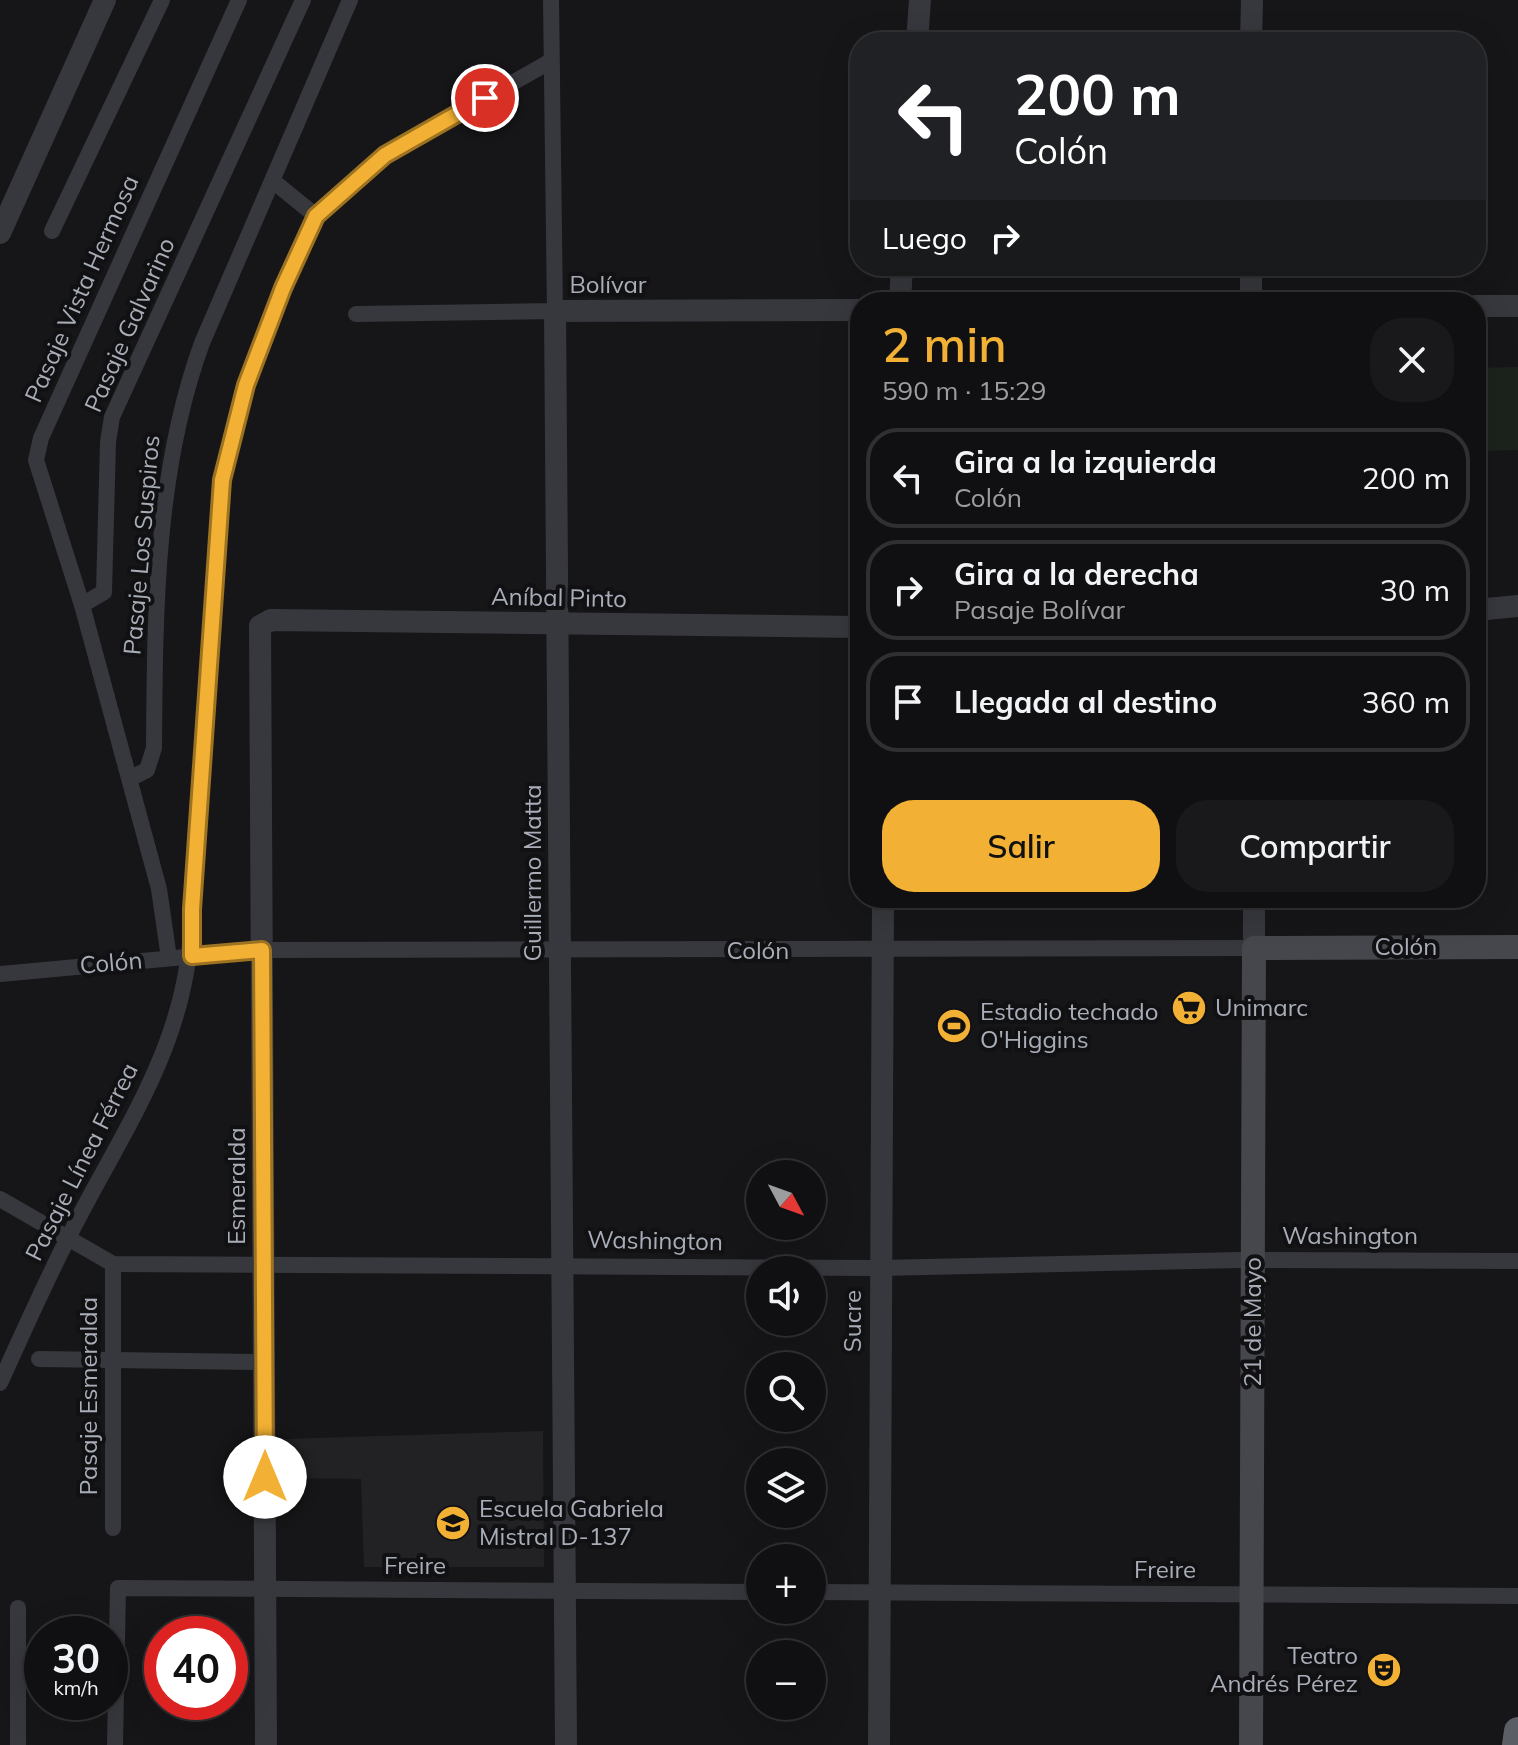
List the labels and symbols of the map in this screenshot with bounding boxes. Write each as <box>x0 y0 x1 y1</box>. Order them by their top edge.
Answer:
pin <box>451 64 519 132</box>
street label: Pasaje Vista Hermosa <box>17 170 145 407</box>
street label: Pasaje Galvarino <box>77 233 181 416</box>
street label: Bolívar <box>569 269 647 299</box>
street label: Pasaje Los Suspiros <box>116 434 166 656</box>
street label: Aníbal Pinto <box>491 581 627 613</box>
street label: Guillermo Matta <box>517 784 547 962</box>
street label: Colón <box>1375 931 1437 961</box>
street label: Colón <box>727 935 789 965</box>
street label: Colón <box>78 944 143 980</box>
supermarket icon: Unimarc <box>1170 989 1208 1027</box>
place label: Unimarc <box>1215 992 1308 1022</box>
place label: Estadio techado O'Higgins <box>980 996 1158 1054</box>
sports icon: Estadio techado O'Higgins <box>935 1007 973 1045</box>
street label: Pasaje Línea Férrea <box>18 1058 144 1266</box>
street label: Esmeralda <box>221 1127 251 1245</box>
north arrow <box>746 1160 826 1240</box>
street label: Washington <box>1282 1220 1418 1250</box>
street label: Washington <box>587 1224 723 1256</box>
street label: 21 de Mayo <box>1237 1257 1267 1387</box>
street label: Sucre <box>837 1290 867 1352</box>
street label: Pasaje Esmeralda <box>73 1297 103 1495</box>
position arrow <box>223 1435 307 1519</box>
place label: Escuela Gabriela Mistral D-137 <box>479 1493 664 1551</box>
school or university icon: Escuela Gabriela Mistral D-137 <box>434 1504 472 1542</box>
street label: Freire <box>384 1550 446 1580</box>
street label: Freire <box>1134 1554 1196 1584</box>
speed limit sign: 40 <box>144 1616 248 1720</box>
place label: Teatro Andrés Pérez <box>1210 1640 1358 1698</box>
theatre icon: Teatro Andrés Pérez <box>1365 1651 1403 1689</box>

